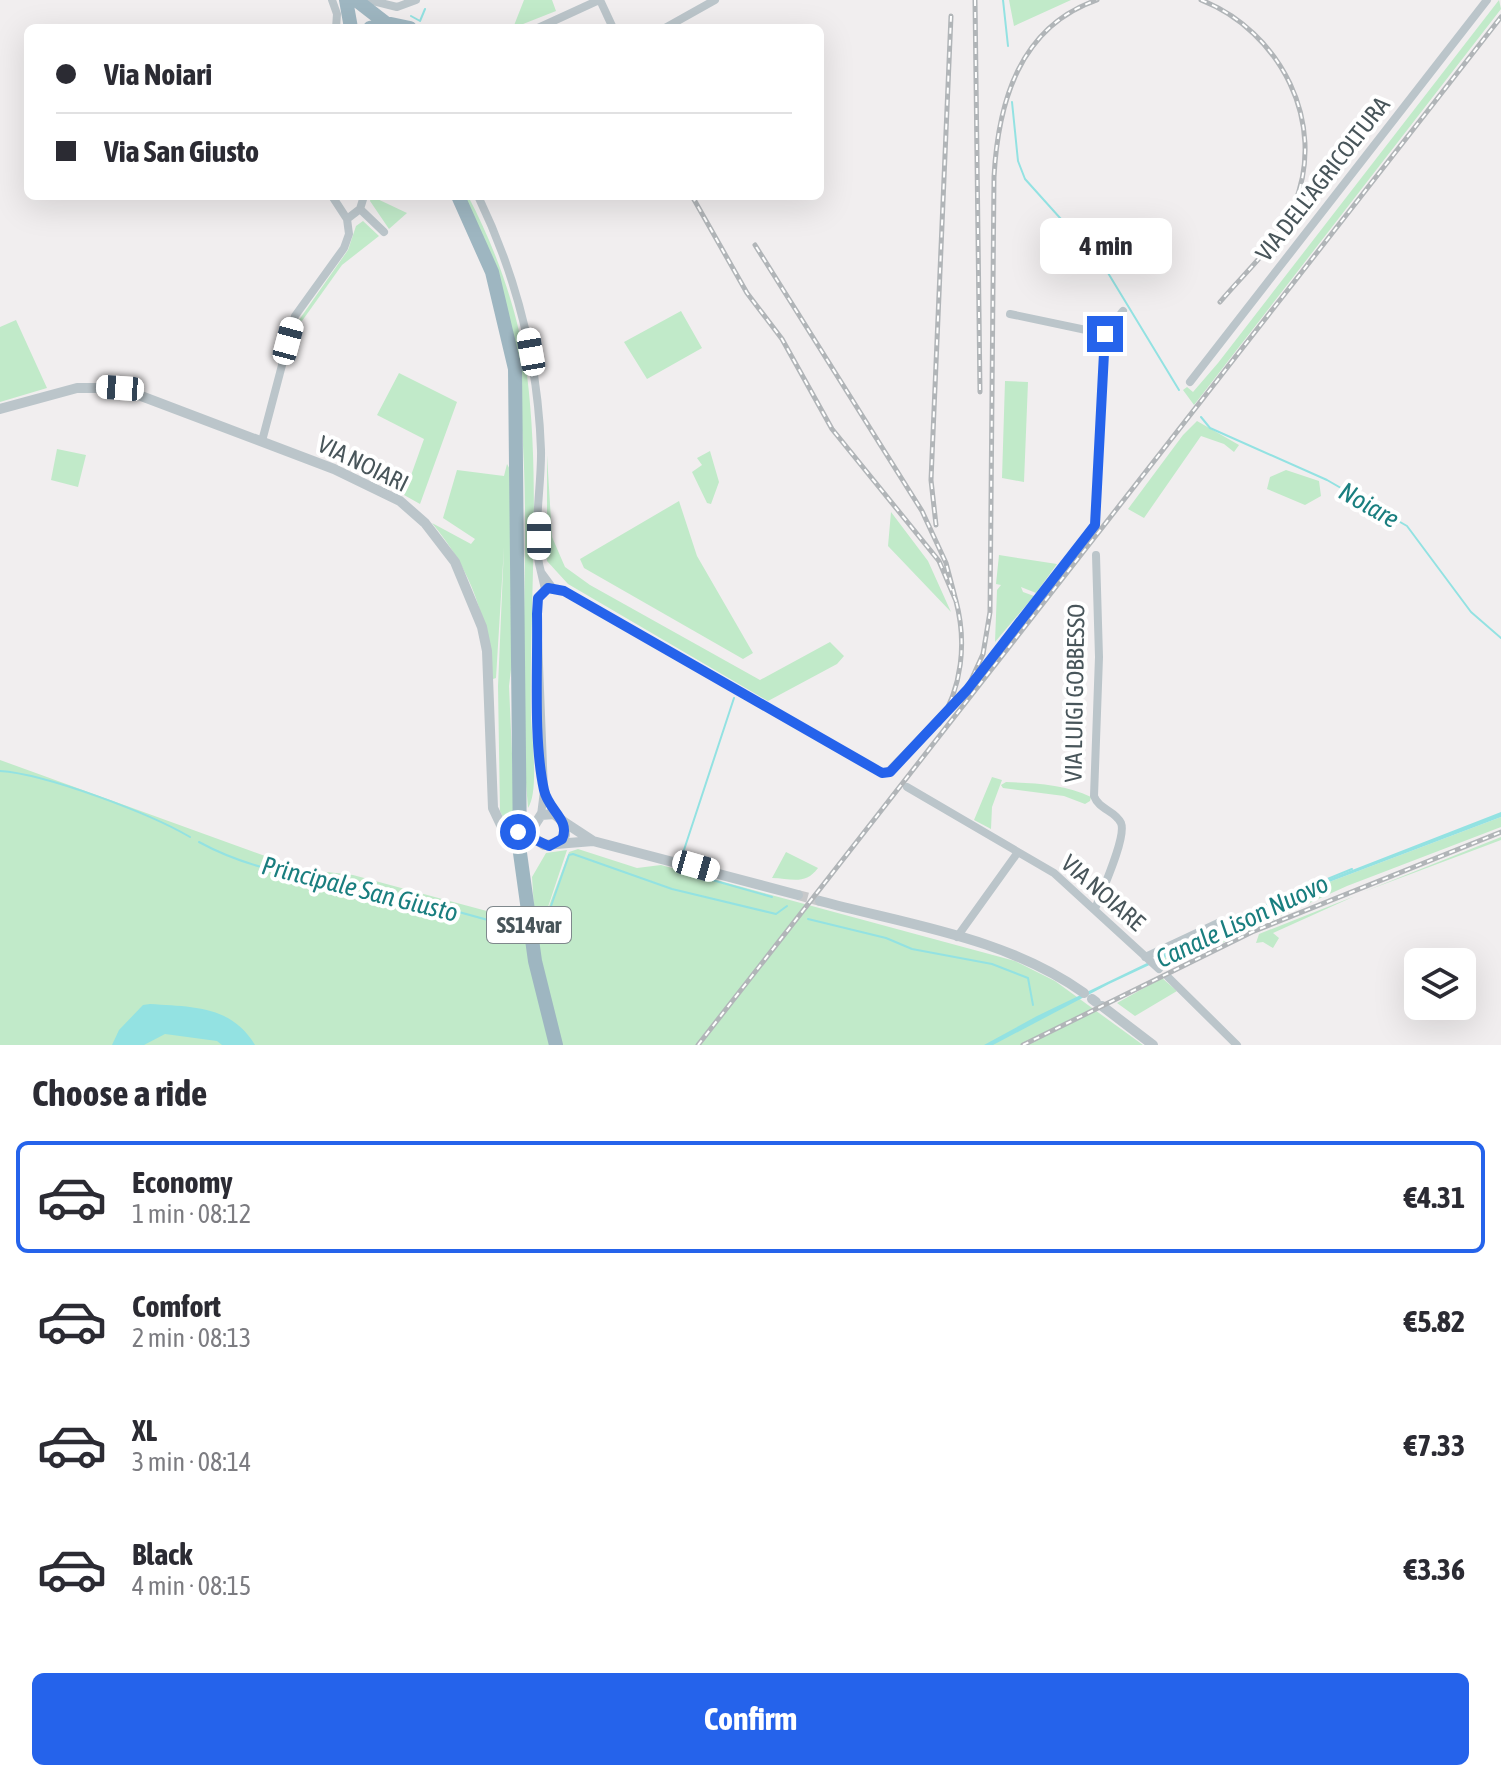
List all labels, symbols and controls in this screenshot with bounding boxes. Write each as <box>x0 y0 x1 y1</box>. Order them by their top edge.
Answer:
text: Via Noiari <box>104 57 212 91</box>
street label: VIA DELL'AGRICOLTURA <box>1250 91 1395 266</box>
text: Via San Giusto <box>104 134 259 168</box>
callout: 4 min <box>1039 218 1171 274</box>
text: 4 min <box>1079 231 1133 261</box>
car <box>270 315 306 367</box>
route end <box>1087 316 1123 352</box>
car <box>515 326 547 378</box>
car <box>95 374 145 402</box>
street label: VIA NOIARI <box>314 430 413 497</box>
water label: Noiare <box>1334 476 1404 534</box>
car <box>527 512 551 560</box>
street label: VIA LUIGI GOBBESSO <box>1059 604 1090 782</box>
route start <box>500 814 536 850</box>
car <box>670 848 722 884</box>
street label: VIA NOIARE <box>1056 849 1150 936</box>
water label: Principale San Giusto <box>259 850 461 928</box>
water label: Canale Lison Nuovo <box>1151 868 1333 974</box>
road number: SS14var <box>487 907 571 943</box>
map controls <box>1404 948 1476 1020</box>
button: layers <box>1404 948 1476 1020</box>
text: Choose a ride <box>32 1072 207 1114</box>
icon: car <box>36 1161 108 1233</box>
text: Economy <box>132 1165 233 1199</box>
text: €4.31 <box>1404 1180 1465 1214</box>
text: 1 min · 08:12 <box>132 1199 251 1229</box>
icon: car <box>36 1285 108 1357</box>
text: Comfort <box>132 1289 221 1323</box>
text: €5.82 <box>1404 1304 1465 1338</box>
text: 2 min · 08:13 <box>132 1323 251 1353</box>
icon: car <box>36 1409 108 1481</box>
text: XL <box>132 1413 157 1447</box>
text: €7.33 <box>1404 1428 1465 1462</box>
text: 3 min · 08:14 <box>132 1447 251 1477</box>
icon: car <box>36 1533 108 1605</box>
text: Black <box>132 1537 192 1571</box>
text: €3.36 <box>1404 1552 1465 1586</box>
text: 4 min · 08:15 <box>132 1571 251 1601</box>
button: Confirm <box>32 1673 1469 1765</box>

